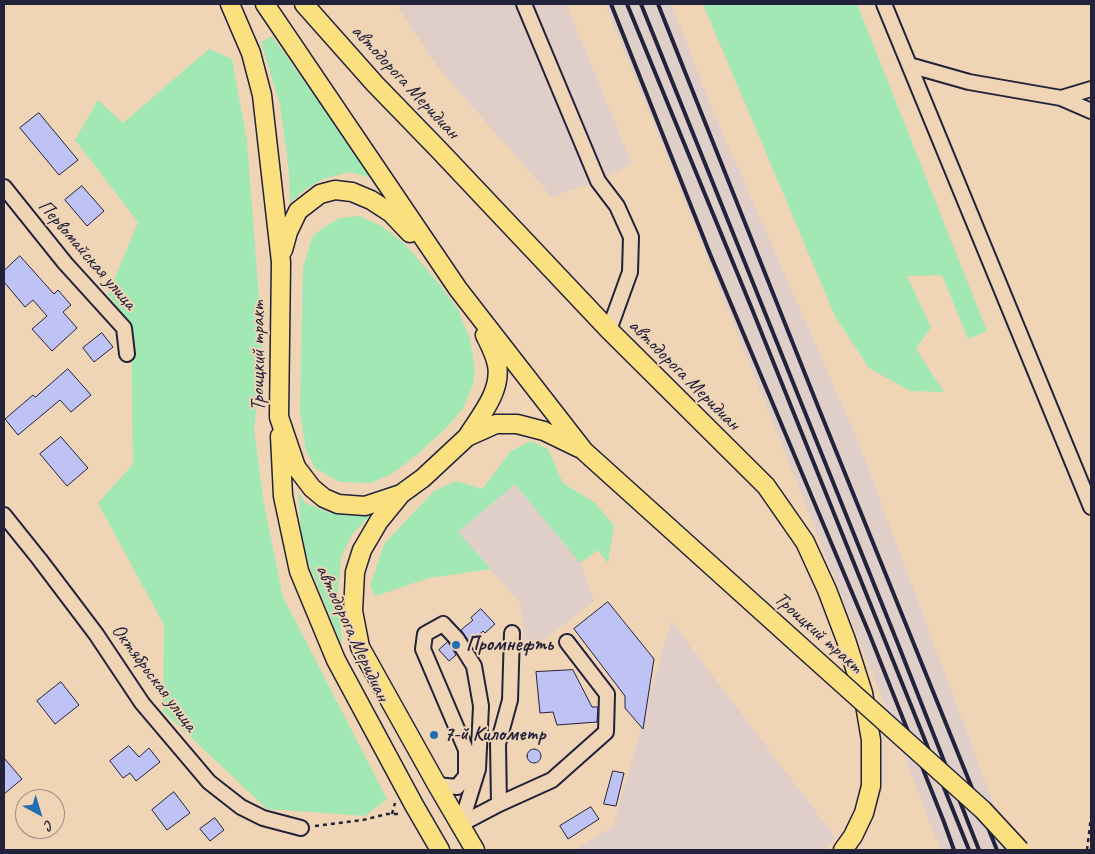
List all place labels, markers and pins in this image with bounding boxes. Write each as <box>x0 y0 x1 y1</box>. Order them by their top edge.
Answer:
place label: Промнефть <box>466 633 553 657</box>
marker: Промнефть <box>450 639 462 651</box>
place label: 7-й Километр <box>444 723 545 747</box>
marker: 7-й Километр <box>428 729 440 741</box>

